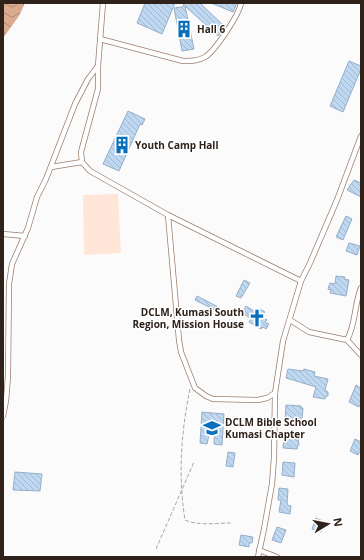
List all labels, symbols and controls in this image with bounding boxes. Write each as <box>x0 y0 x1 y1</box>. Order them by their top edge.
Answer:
building icon: Hall 6 <box>174 19 194 39</box>
place label: Hall 6 <box>197 22 225 36</box>
building icon: Youth Camp Hall <box>112 135 132 155</box>
place label: Youth Camp Hall <box>135 138 218 152</box>
place label: DCLM, Kumasi South Region, Mission House <box>132 305 244 331</box>
church icon: DCLM, Kumasi South Region, Mission House <box>247 308 267 328</box>
place label: DCLM Bible School Kumasi Chapter <box>225 415 317 441</box>
school or university icon: DCLM Bible School Kumasi Chapter <box>202 418 222 438</box>
north arrow <box>308 504 348 544</box>
text: N <box>330 516 347 528</box>

